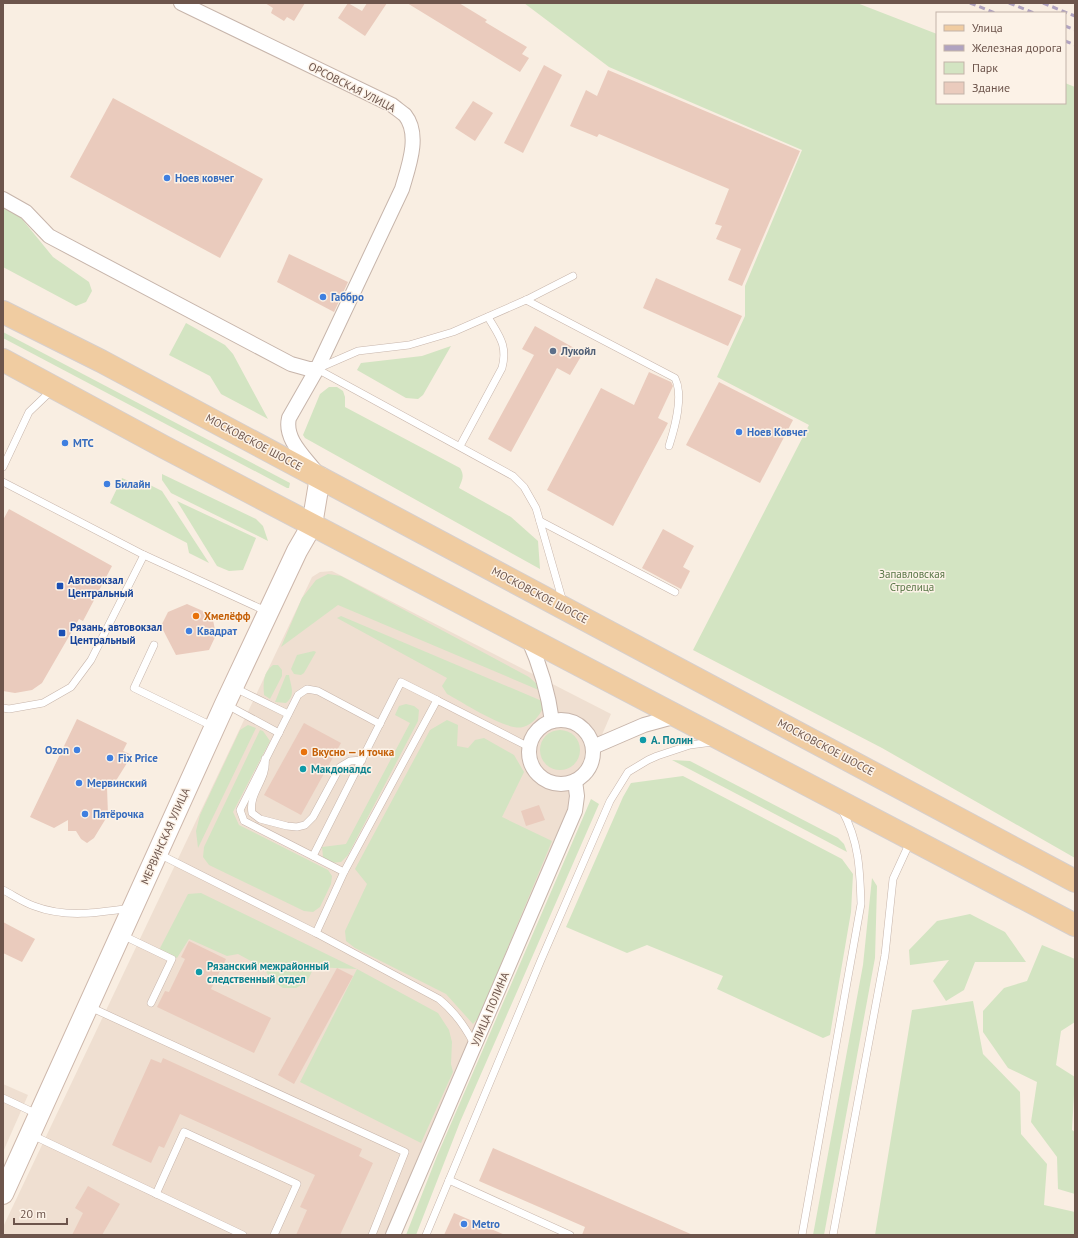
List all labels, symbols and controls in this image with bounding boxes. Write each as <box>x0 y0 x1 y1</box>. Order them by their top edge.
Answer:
legend <box>936 12 1066 104</box>
text: Улица <box>972 20 1003 35</box>
text: Железная дорога <box>971 40 1062 55</box>
street label: ОРСОВСКАЯ УЛИЦА <box>306 59 398 115</box>
text: Парк <box>972 60 998 75</box>
text: Здание <box>972 80 1010 95</box>
place label: Ноев ковчег <box>175 171 235 185</box>
marker: Ноев ковчег <box>162 173 172 183</box>
place label: Габбро <box>331 290 364 304</box>
marker: Габбро <box>318 292 328 302</box>
place label: Лукойл <box>560 344 596 358</box>
marker: Лукойл <box>548 346 558 356</box>
street label: МОСКОВСКОЕ ШОССЕ <box>203 411 305 473</box>
place label: Ноев Ковчег <box>747 425 808 439</box>
marker: Ноев Ковчег <box>734 427 744 437</box>
place label: МТС <box>73 436 94 450</box>
marker: МТС <box>60 438 70 448</box>
place label: Билайн <box>115 477 150 491</box>
marker: Билайн <box>102 479 112 489</box>
street label: МОСКОВСКОЕ ШОССЕ <box>489 564 591 626</box>
park label: Запавловская Стрелица <box>879 567 945 594</box>
place label: Автовокзал Центральный <box>68 573 134 600</box>
marker: Автовокзал Центральный <box>55 581 65 591</box>
place label: Хмелёфф <box>204 609 251 623</box>
marker: Хмелёфф <box>191 611 201 621</box>
place label: Рязань, автовокзал Центральный <box>70 620 162 647</box>
place label: Квадрат <box>197 624 237 638</box>
marker: Квадрат <box>184 626 194 636</box>
marker: Рязань, автовокзал Центральный <box>57 628 67 638</box>
street label: МОСКОВСКОЕ ШОССЕ <box>775 716 877 778</box>
place label: А. Полин <box>651 733 693 747</box>
marker: А. Полин <box>638 735 648 745</box>
place label: Ozon <box>45 743 69 757</box>
marker: Ozon <box>72 745 82 755</box>
place label: Вкусно — и точка <box>312 745 394 759</box>
marker: Вкусно — и точка <box>299 747 309 757</box>
place label: Fix Price <box>118 751 158 765</box>
marker: Fix Price <box>105 753 115 763</box>
place label: Макдоналдс <box>311 762 371 776</box>
marker: Макдоналдс <box>298 764 308 774</box>
place label: Мервинский <box>87 776 147 790</box>
marker: Мервинский <box>74 778 84 788</box>
street label: МЕРВИНСКАЯ УЛИЦА <box>137 785 193 887</box>
place label: Пятёрочка <box>93 807 144 821</box>
marker: Пятёрочка <box>80 809 90 819</box>
place label: Рязанский межрайонный следственный отдел <box>207 959 329 986</box>
marker: Рязанский межрайонный следственный отдел <box>194 967 204 977</box>
street label: УЛИЦА ПОЛИНА <box>468 969 512 1048</box>
scale bar <box>14 1200 67 1226</box>
text: 20 m <box>20 1206 46 1221</box>
place label: Metro <box>472 1217 500 1231</box>
marker: Metro <box>459 1219 469 1229</box>

